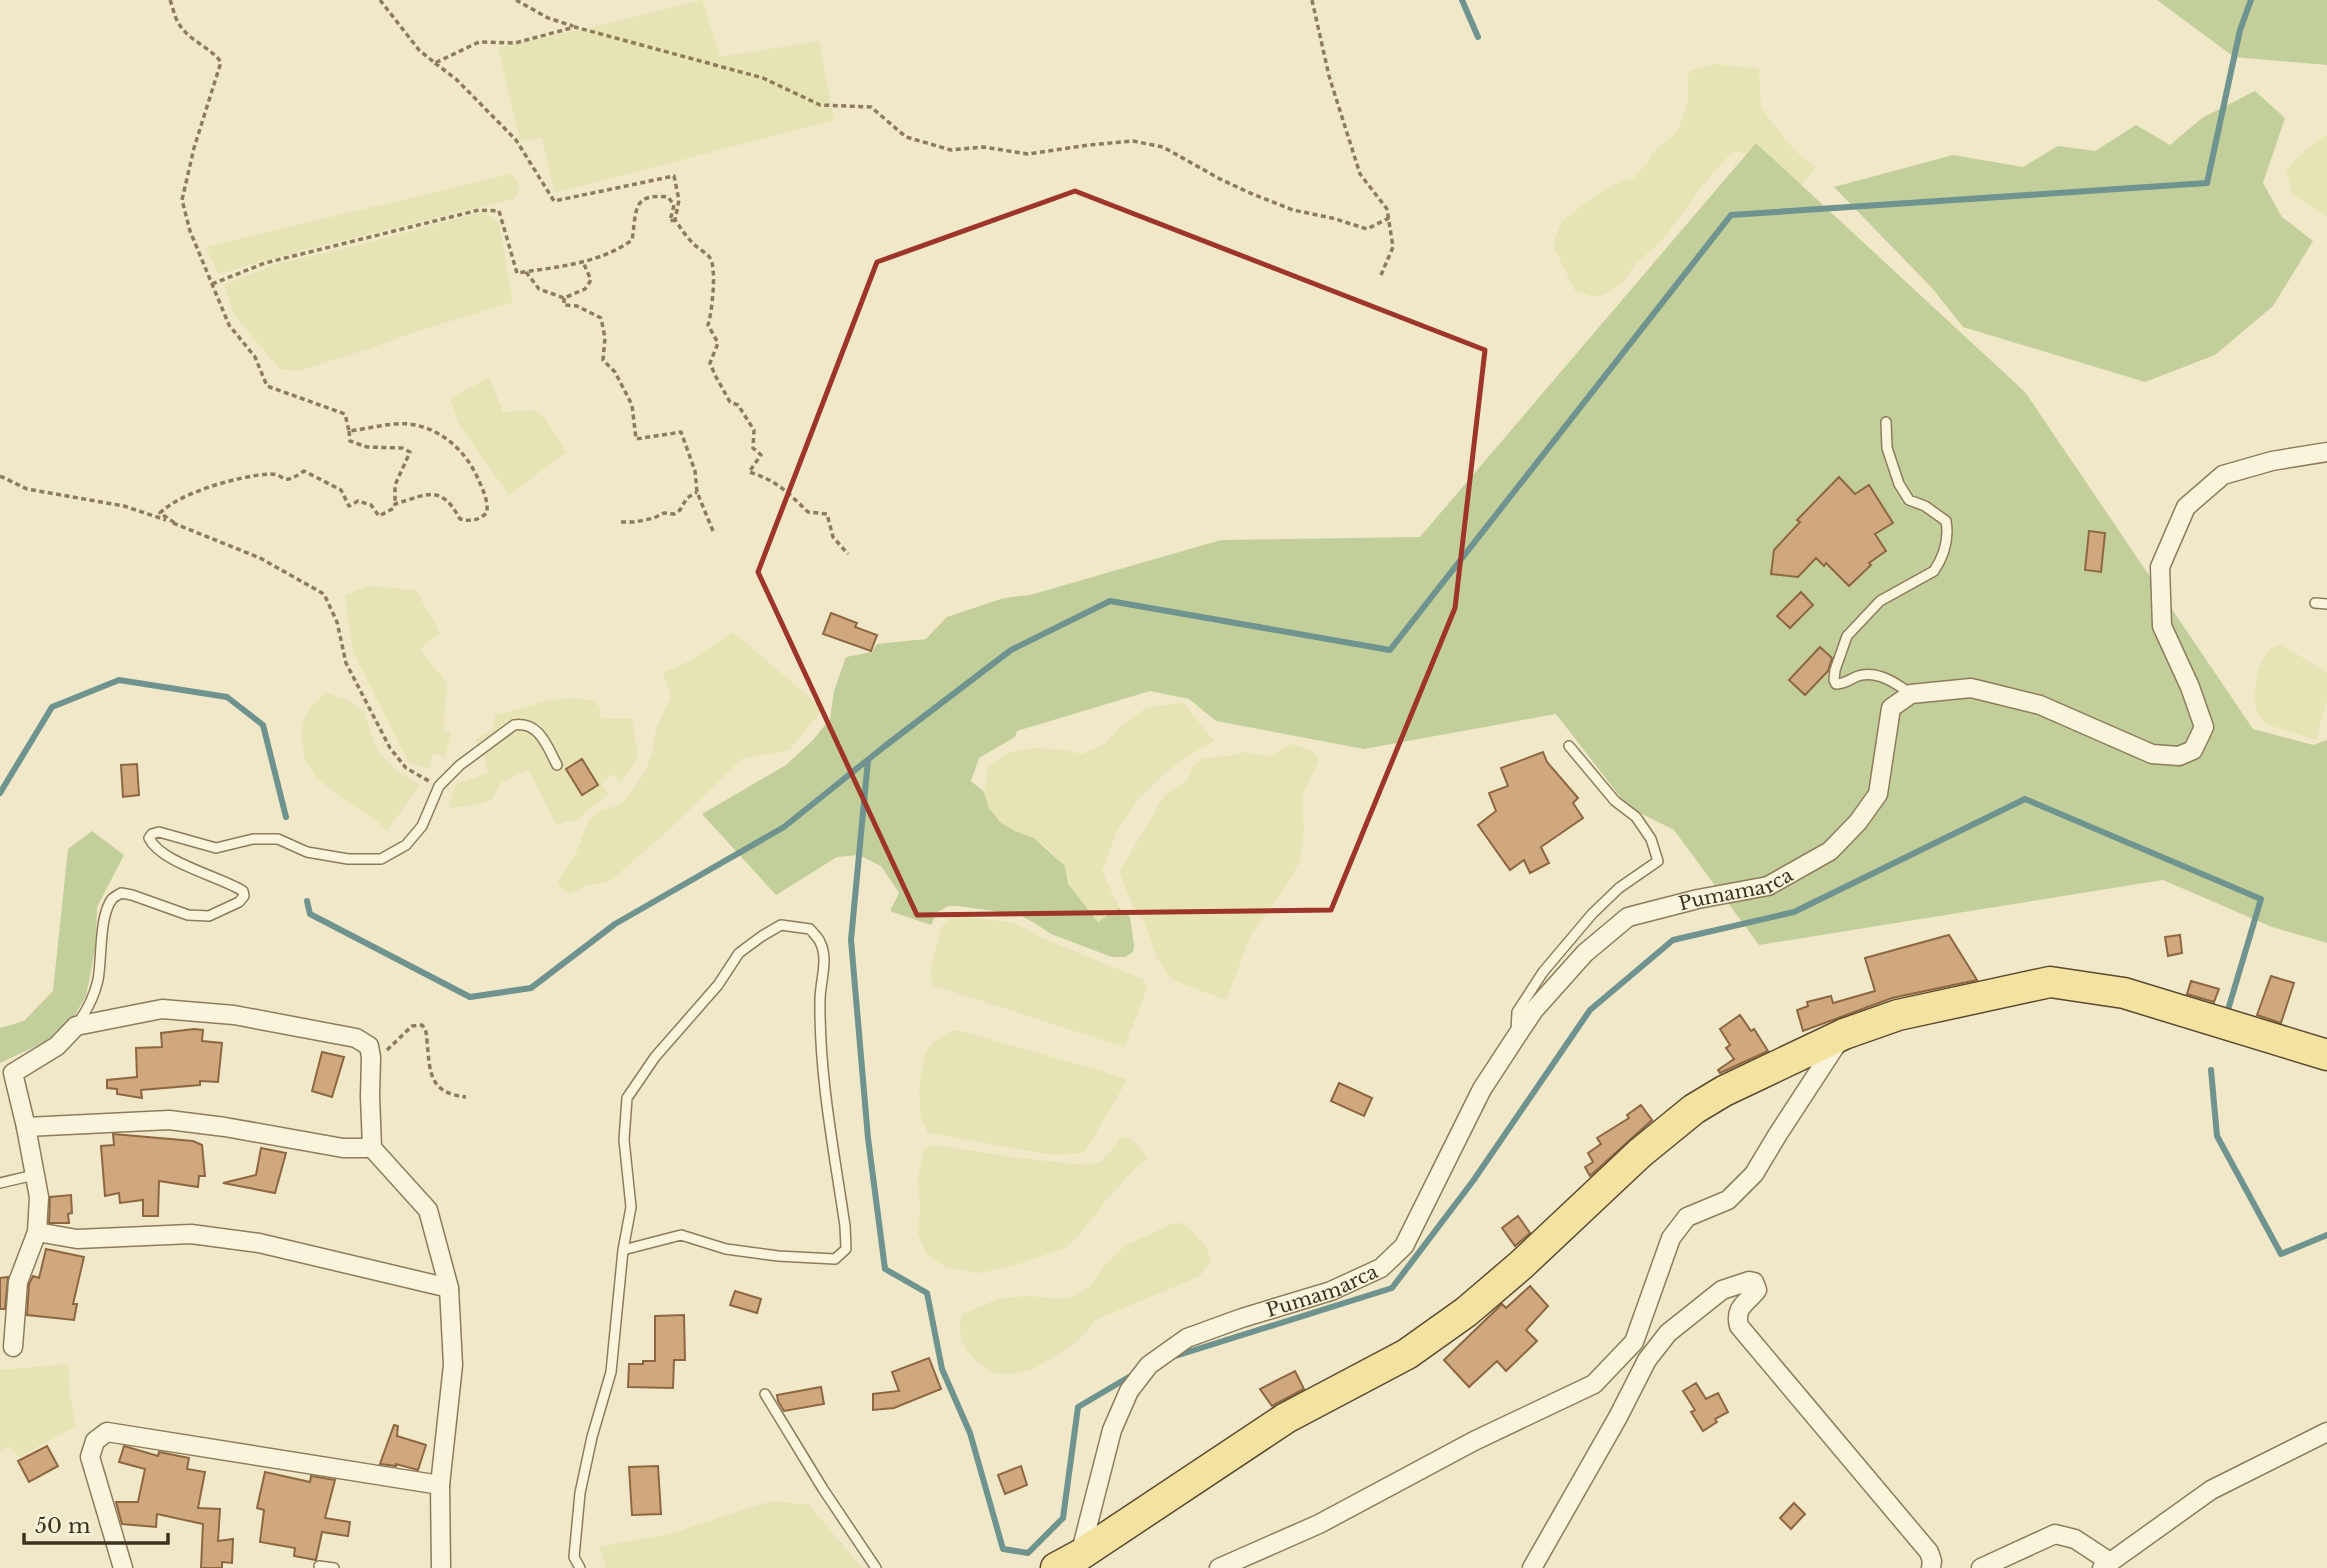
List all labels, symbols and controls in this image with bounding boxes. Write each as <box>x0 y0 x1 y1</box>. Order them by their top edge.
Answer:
street label: Pumamarca <box>1676 863 1797 915</box>
street label: Pumamarca <box>1263 1259 1382 1321</box>
scale bar <box>24 1502 168 1546</box>
text: 50 m <box>35 1513 91 1539</box>

